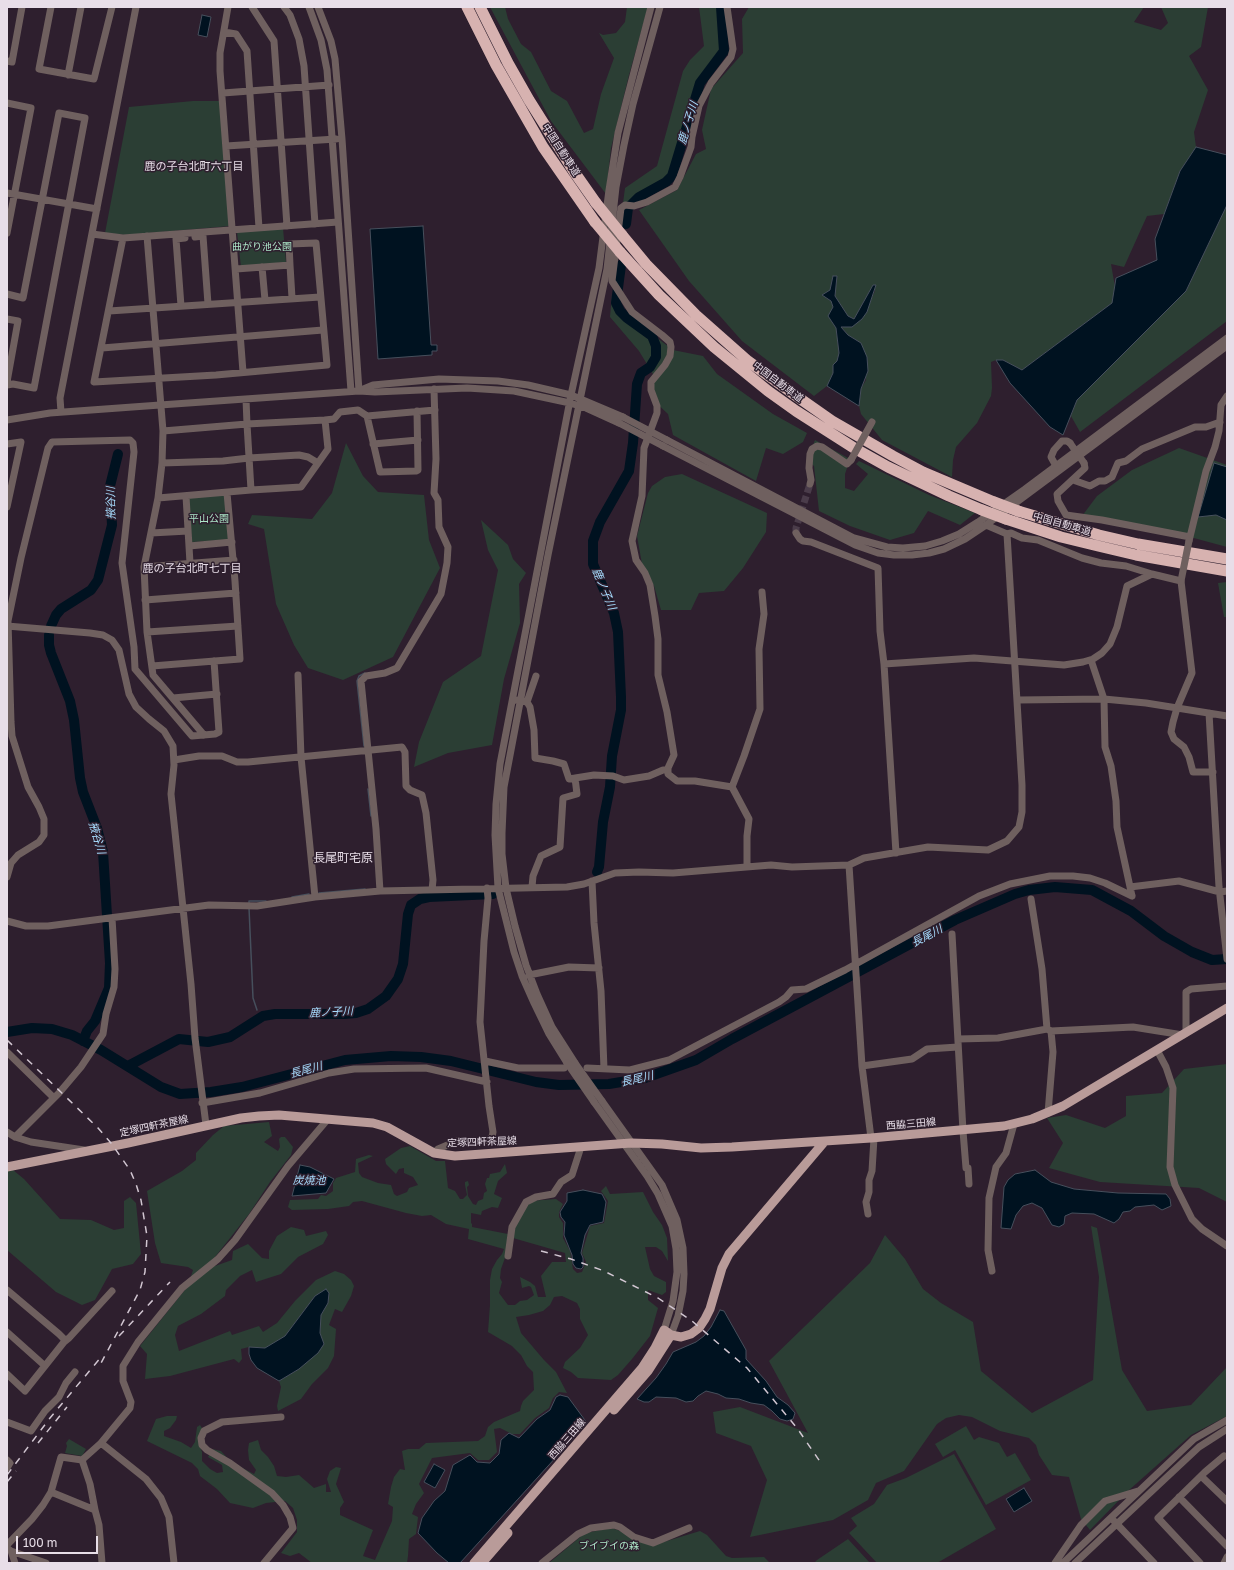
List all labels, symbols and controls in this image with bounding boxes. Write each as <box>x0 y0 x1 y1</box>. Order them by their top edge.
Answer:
water label: 鹿ノ子川 <box>675 100 701 146</box>
street label: 中国自動車道 <box>540 122 582 178</box>
district label: 鹿の子台北町六丁目 <box>145 160 243 174</box>
park label: 曲がり池公園 <box>232 241 292 253</box>
street label: 中国自動車道 <box>750 359 806 405</box>
water label: 掖谷川 <box>104 486 118 520</box>
street label: 中国自動車道 <box>1032 510 1092 538</box>
park label: 平山公園 <box>189 513 229 525</box>
district label: 鹿の子台北町七丁目 <box>143 562 241 576</box>
water label: 鹿ノ子川 <box>589 566 619 612</box>
water label: 掖谷川 <box>86 820 108 856</box>
district label: 長尾町宅原 <box>313 851 373 865</box>
water label: 長尾川 <box>909 922 945 950</box>
water label: 鹿ノ子川 <box>309 1004 353 1020</box>
water label: 長尾川 <box>288 1059 324 1081</box>
water label: 長尾川 <box>619 1069 655 1089</box>
street label: 定塚四軒茶屋線 <box>119 1113 189 1139</box>
street label: 西脇三田線 <box>886 1116 936 1132</box>
street label: 定塚四軒茶屋線 <box>447 1135 517 1149</box>
water label: 炭焼池 <box>293 1174 325 1188</box>
street label: 西脇三田線 <box>546 1416 588 1462</box>
scale bar <box>18 1528 100 1554</box>
text: 100 m <box>23 1535 57 1550</box>
park label: ブイブイの森 <box>579 1540 639 1552</box>

